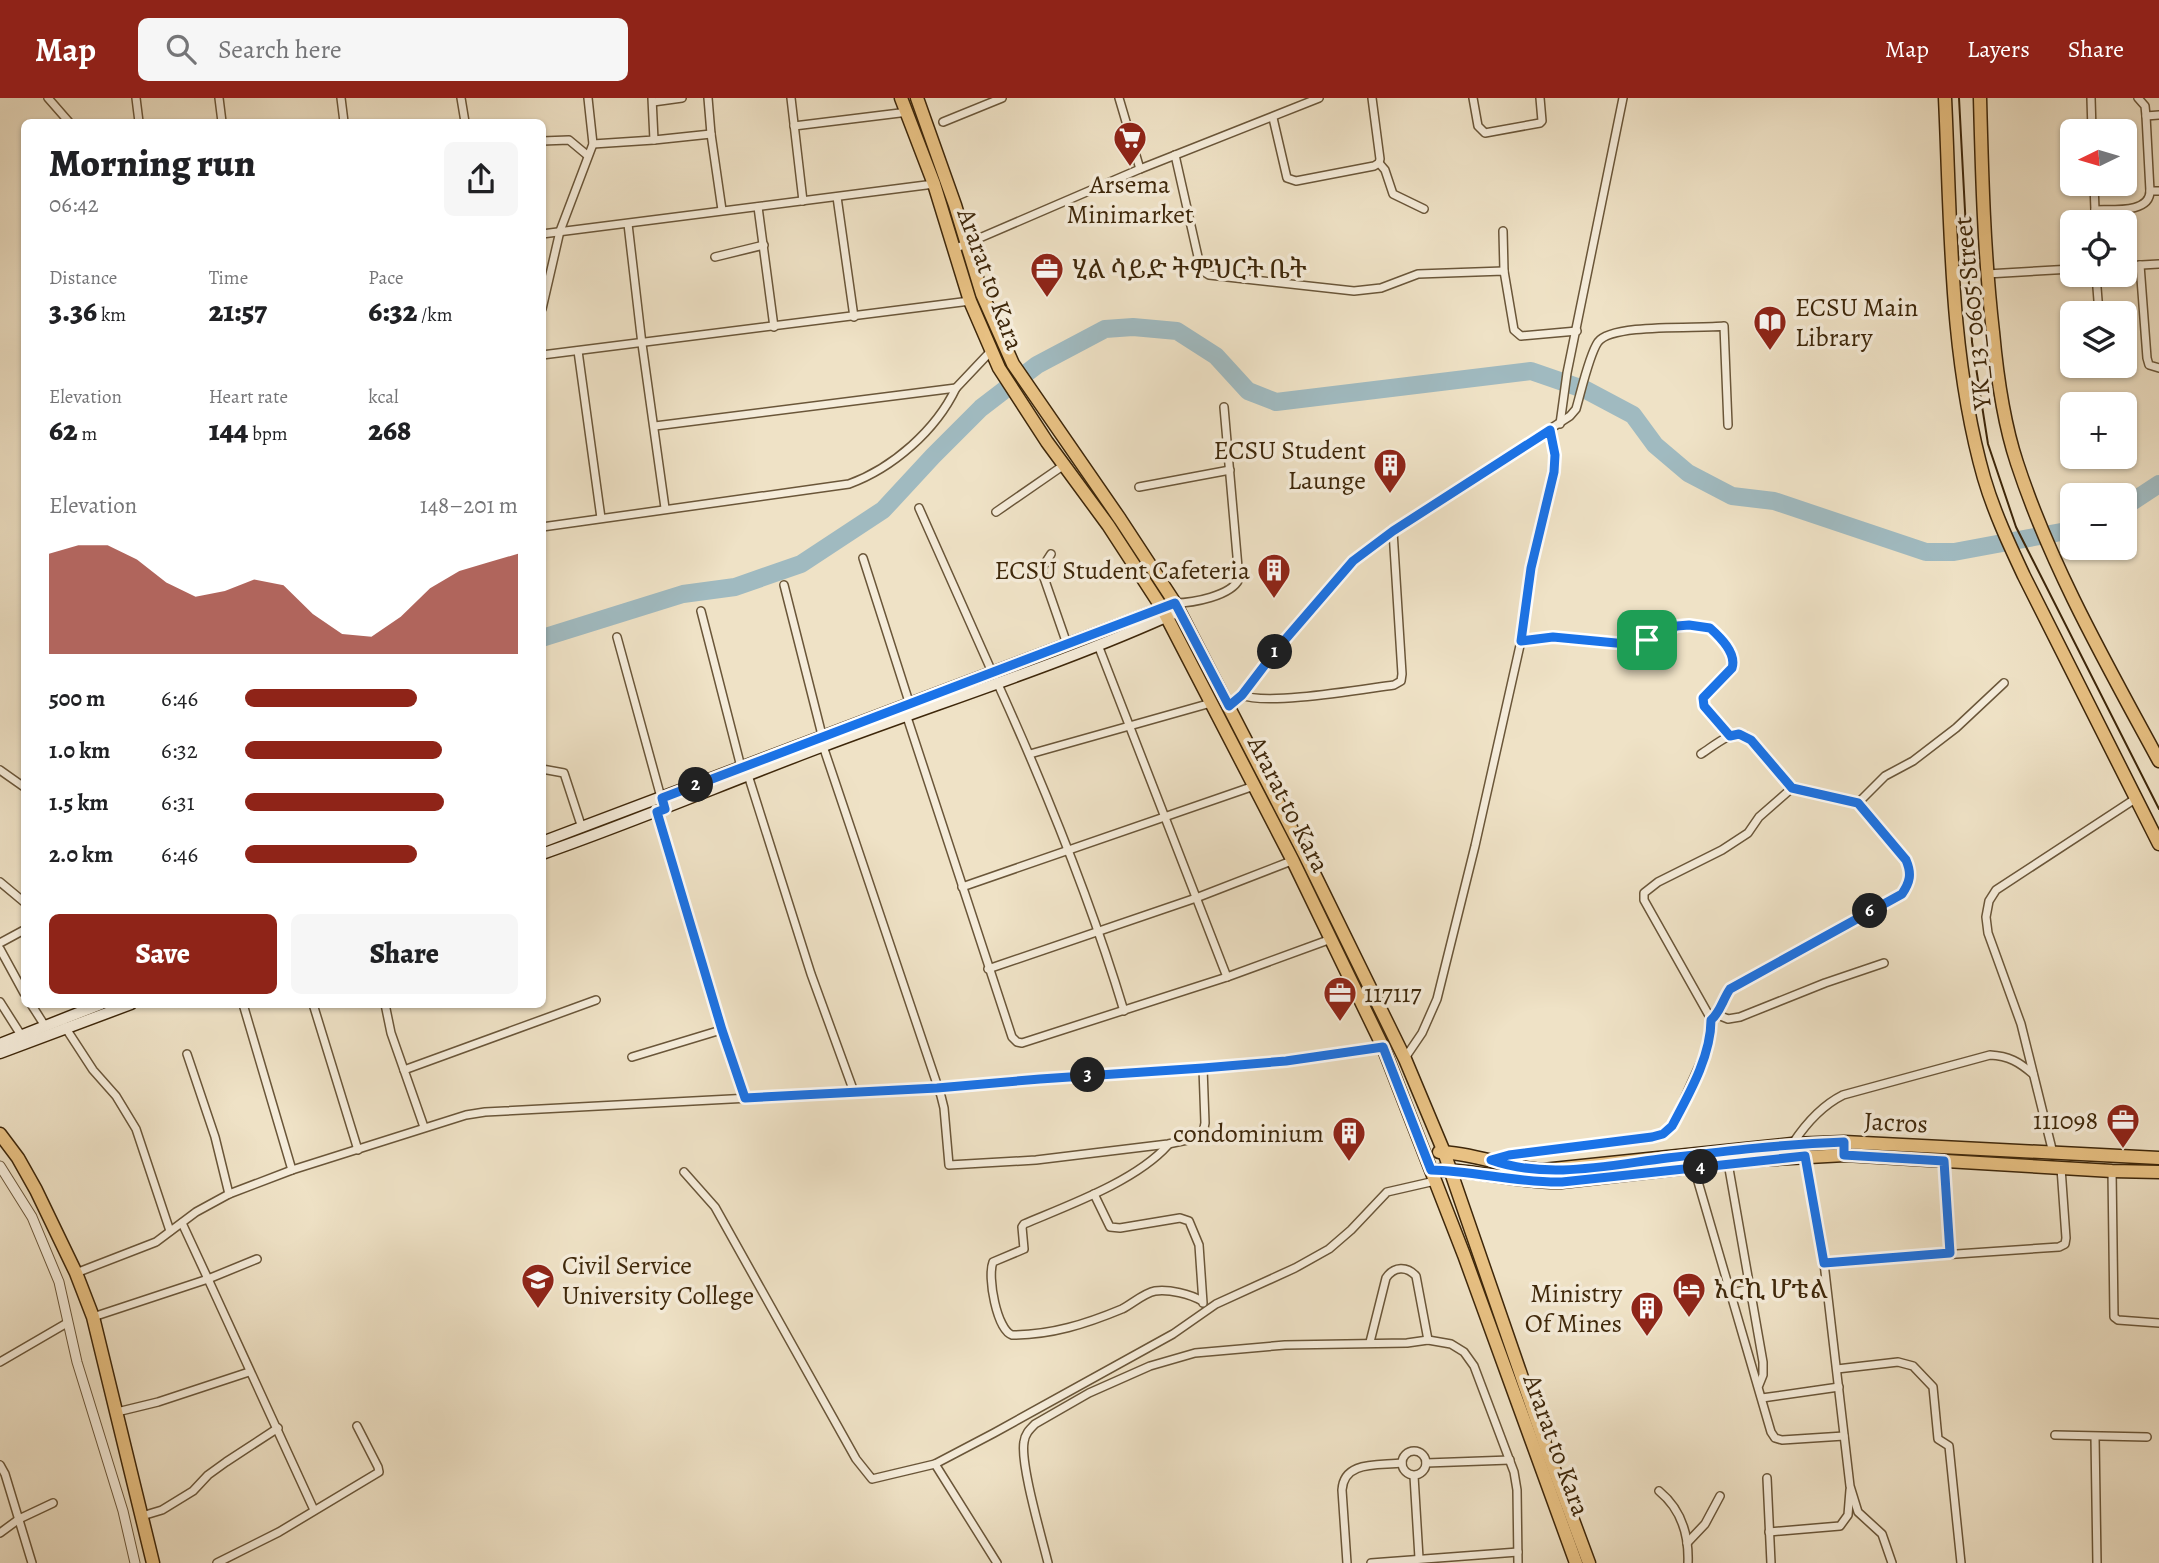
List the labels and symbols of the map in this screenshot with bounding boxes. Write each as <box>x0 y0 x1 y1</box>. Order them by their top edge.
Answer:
supermarket icon: Arsema Minimarket <box>1111 119 1149 168</box>
north arrow <box>2060 119 2137 196</box>
place label: Arsema Minimarket <box>1066 167 1194 232</box>
street label: Ararat to Kara <box>948 202 1032 355</box>
street label: YK_13_0605 Street <box>1945 214 2000 412</box>
office icon: ሂል ሳይድ ትምህርት ቤት <box>1028 250 1066 299</box>
place label: ሂል ሳይድ ትምህርት ቤት <box>1072 252 1307 287</box>
place label: ECSU Main Library <box>1795 290 1918 355</box>
library icon: ECSU Main Library <box>1751 303 1789 352</box>
place label: ECSU Student Launge <box>1213 433 1366 498</box>
building icon: ECSU Student Launge <box>1371 446 1409 495</box>
building icon: ECSU Student Cafeteria <box>1255 551 1293 600</box>
place label: ECSU Student Cafeteria <box>994 553 1250 588</box>
pin <box>1617 610 1677 670</box>
pin: 1 <box>1258 634 1292 670</box>
street label: Ararat to Kara <box>1239 729 1338 878</box>
pin: 2 <box>678 768 714 802</box>
pin: 6 <box>1853 894 1888 928</box>
office icon: 117117 <box>1321 974 1359 1023</box>
place label: 117117 <box>1364 976 1421 1011</box>
pin: 3 <box>1070 1058 1106 1093</box>
office icon: 111098 <box>2104 1101 2142 1150</box>
street label: Jacros <box>1863 1103 1929 1142</box>
place label: 111098 <box>2033 1103 2098 1138</box>
building icon: condominium <box>1330 1114 1368 1163</box>
place label: condominium <box>1173 1116 1324 1151</box>
pin: 4 <box>1684 1150 1718 1184</box>
place label: Civil Service University College <box>562 1248 754 1313</box>
school or university icon: Civil Service University College <box>519 1261 557 1310</box>
hotel icon: አርኪ ሆቴል <box>1670 1270 1708 1319</box>
place label: አርኪ ሆቴል <box>1714 1272 1828 1307</box>
place label: Ministry Of Mines <box>1525 1276 1622 1341</box>
building icon: Ministry Of Mines <box>1628 1289 1666 1338</box>
street label: Ararat to Kara <box>1514 1368 1598 1521</box>

